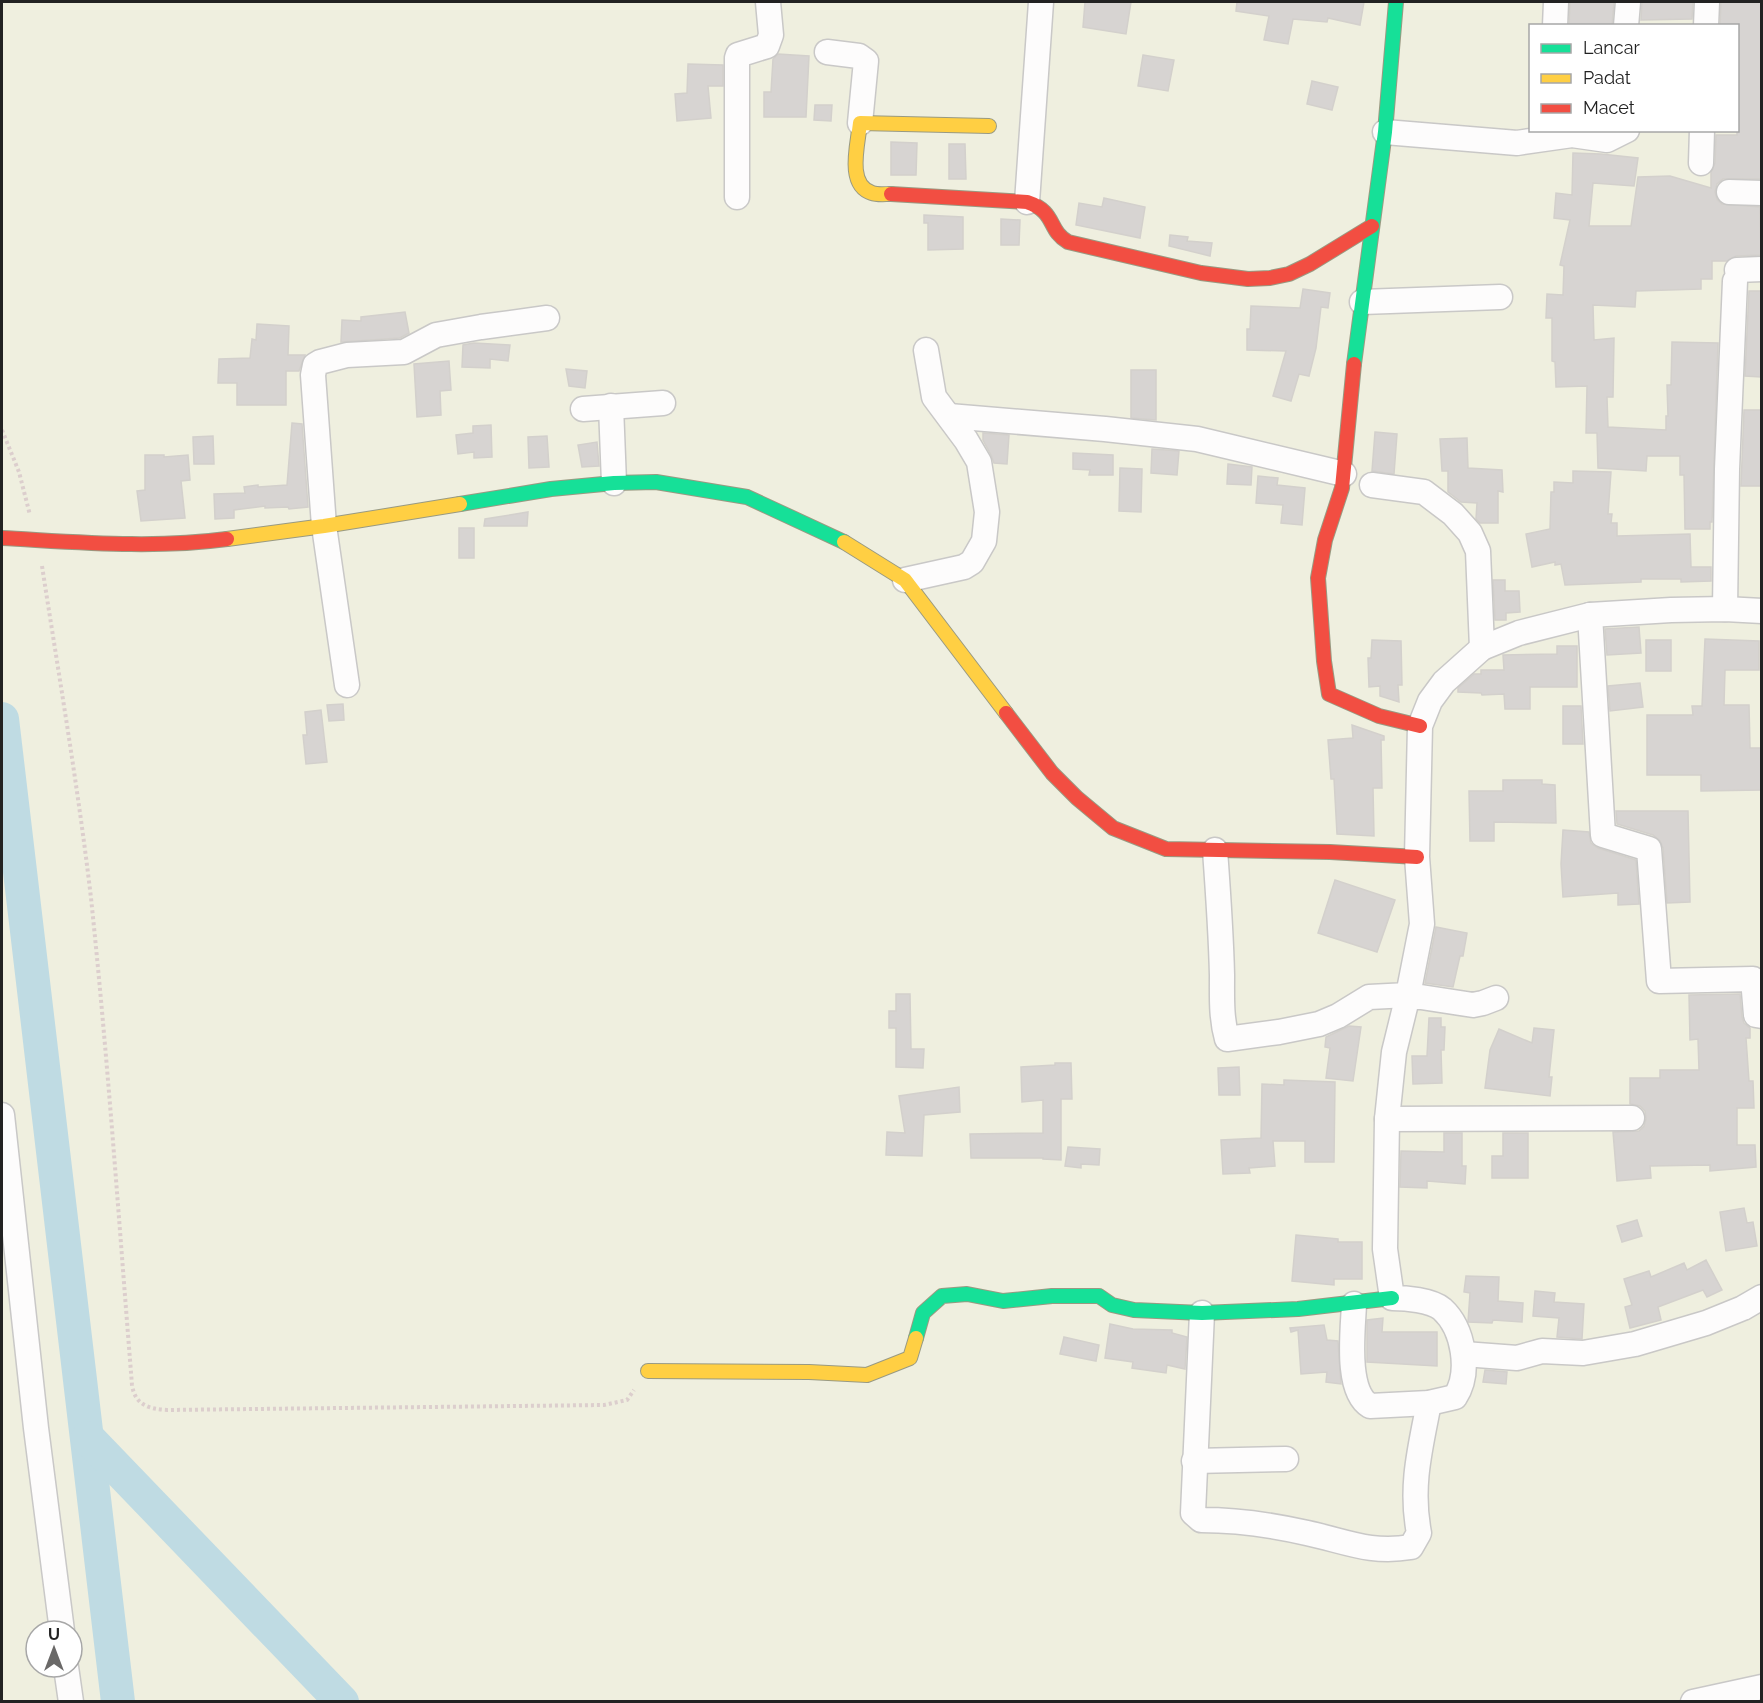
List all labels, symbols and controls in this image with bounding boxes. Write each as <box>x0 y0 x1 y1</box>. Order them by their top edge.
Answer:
legend <box>1529 24 1739 132</box>
text: Lancar <box>1583 37 1640 58</box>
text: Padat <box>1583 67 1631 88</box>
text: Macet <box>1583 97 1635 118</box>
north arrow <box>24 1619 84 1679</box>
text: U <box>48 1625 60 1644</box>

